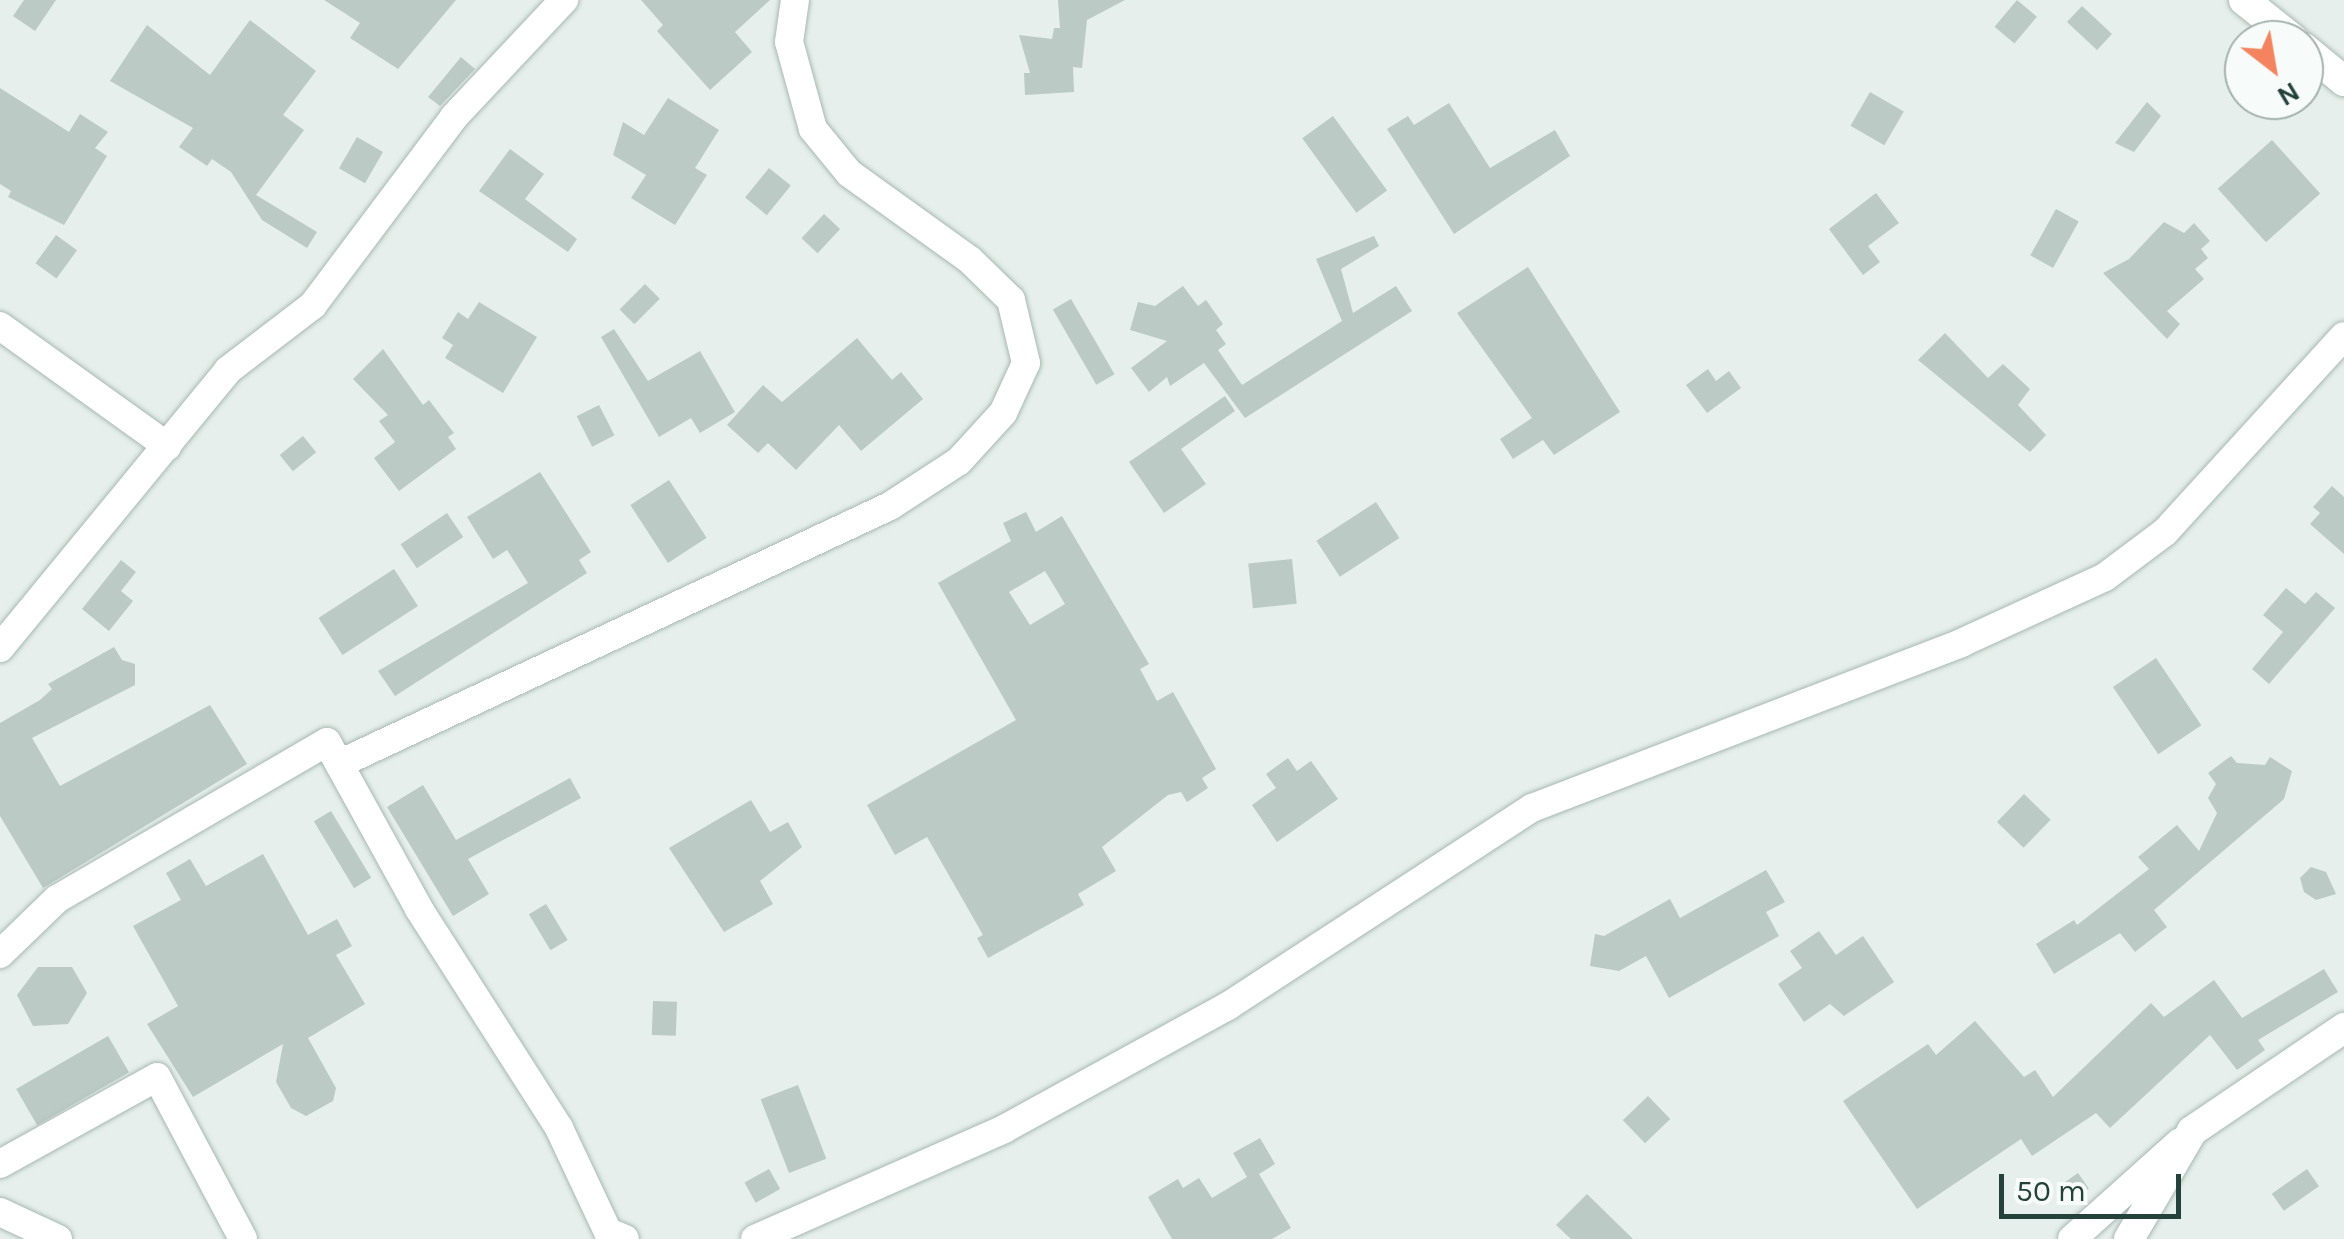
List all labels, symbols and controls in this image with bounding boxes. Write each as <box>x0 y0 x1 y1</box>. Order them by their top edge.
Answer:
north arrow <box>2224 20 2324 120</box>
text: N <box>2272 75 2306 114</box>
scale bar <box>2004 1154 2186 1216</box>
text: 50 m <box>2016 1173 2086 1209</box>

